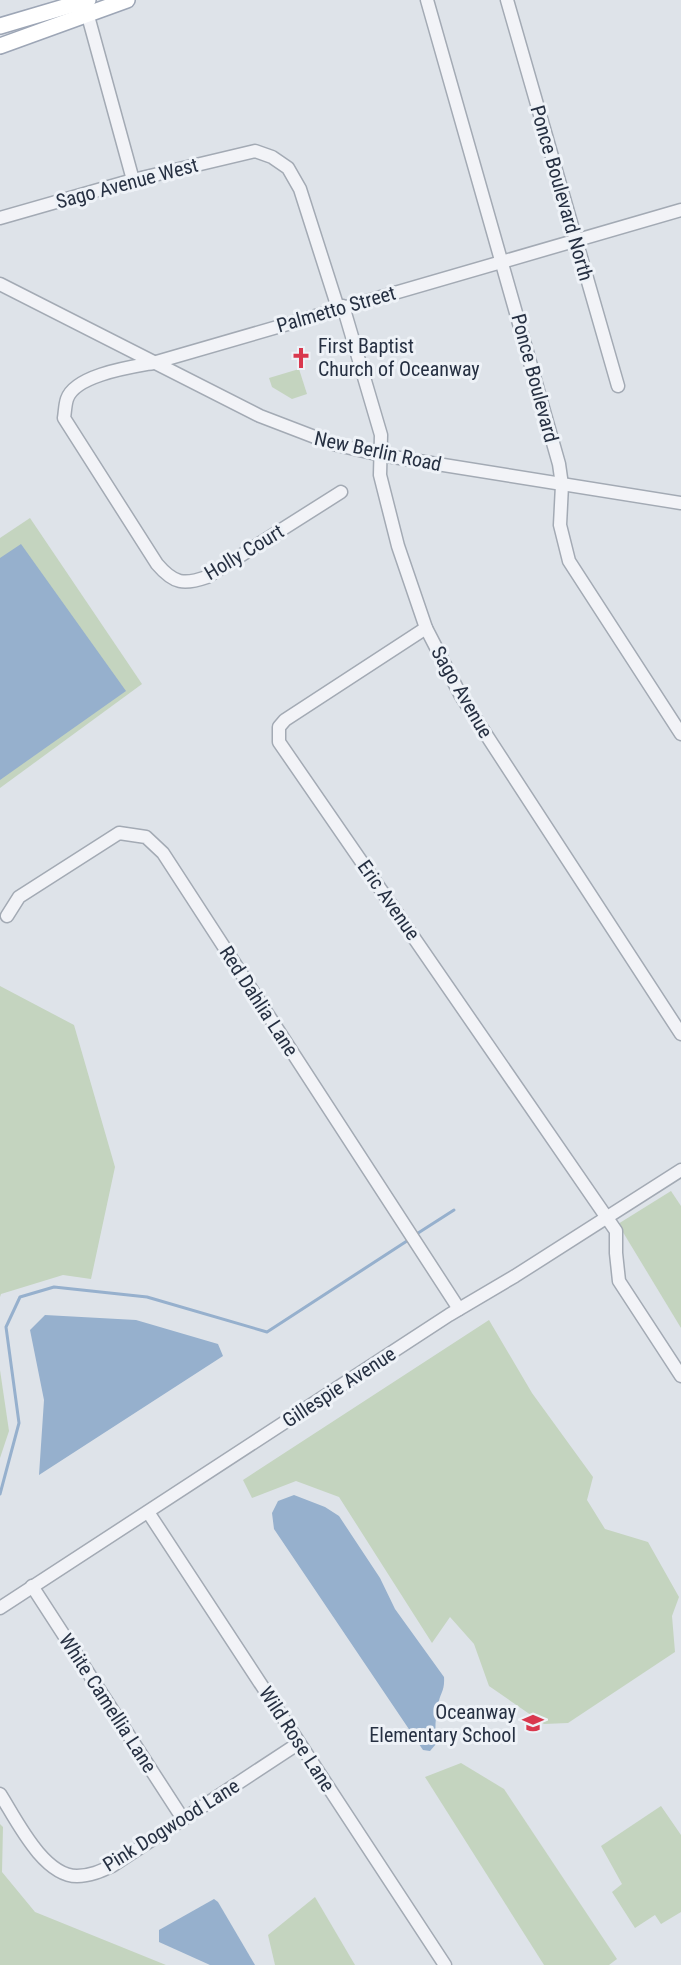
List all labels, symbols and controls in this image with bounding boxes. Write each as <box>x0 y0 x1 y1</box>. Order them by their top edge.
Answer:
street label: Ponce Boulevard North <box>525 103 599 283</box>
street label: Sago Avenue West <box>53 153 201 213</box>
street label: Palmetto Street <box>274 281 398 337</box>
street label: Ponce Boulevard <box>506 311 564 445</box>
place label: First Baptist Church of Oceanway <box>318 334 480 381</box>
church icon: First Baptist Church of Oceanway <box>289 346 313 370</box>
street label: New Berlin Road <box>312 426 444 476</box>
street label: Holly Court <box>200 519 288 585</box>
street label: Sago Avenue <box>426 642 498 742</box>
street label: Eric Avenue <box>353 855 425 945</box>
street label: Red Dahlia Lane <box>214 941 304 1061</box>
street label: Gillespie Avenue <box>278 1342 400 1432</box>
street label: White Camellia Lane <box>54 1629 162 1777</box>
street label: Wild Rose Lane <box>254 1682 340 1796</box>
place label: Oceanway Elementary School <box>369 1700 516 1747</box>
school or university icon: Oceanway Elementary School <box>521 1711 545 1735</box>
street label: Pink Dogwood Lane <box>98 1773 244 1877</box>

